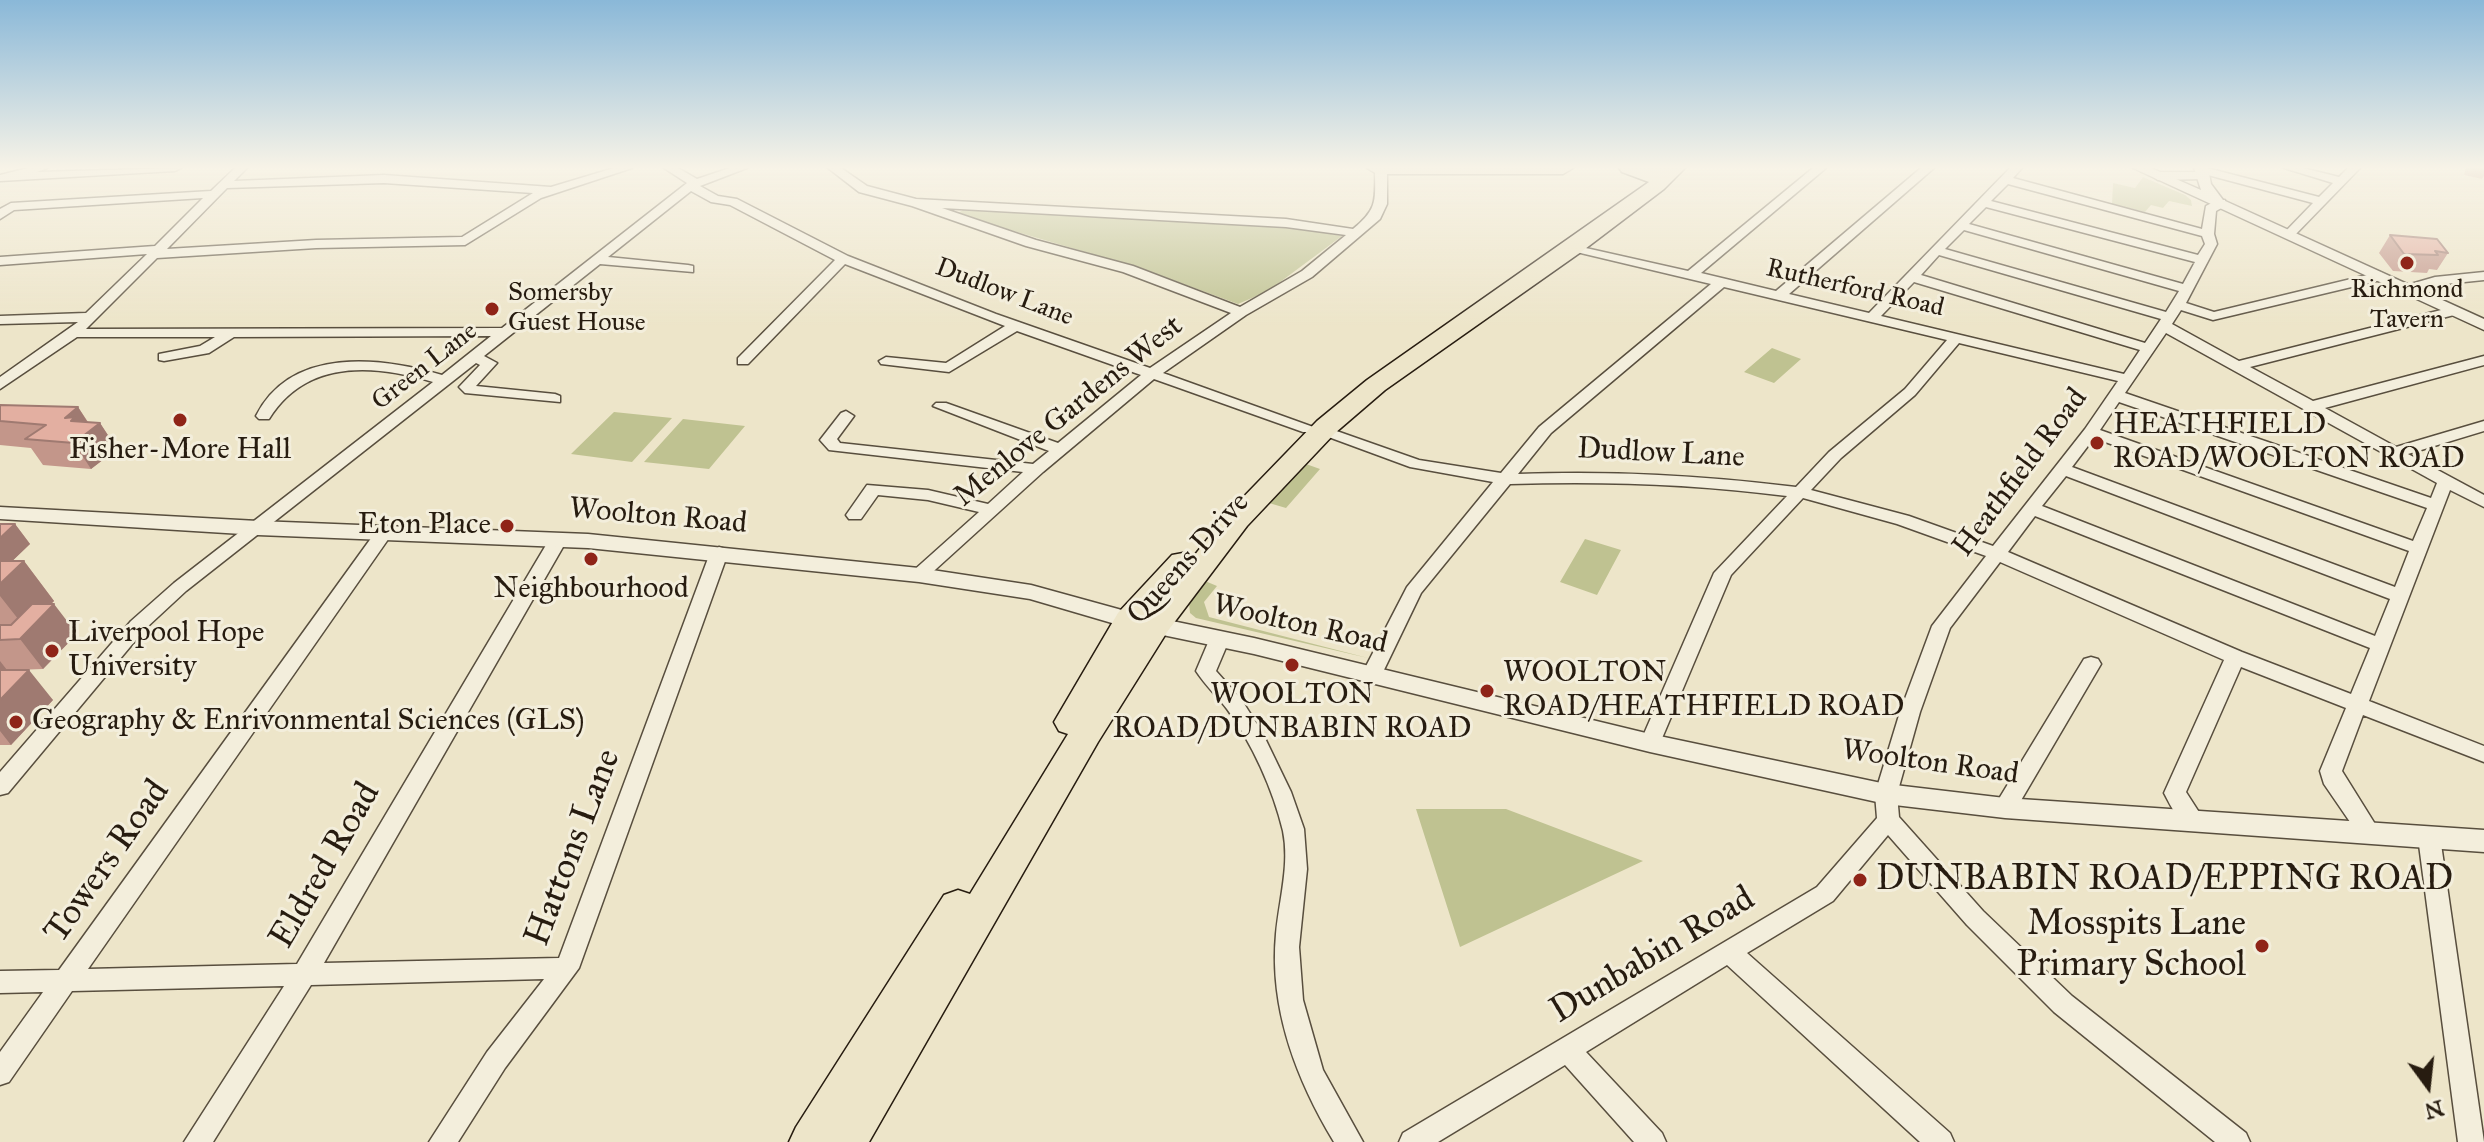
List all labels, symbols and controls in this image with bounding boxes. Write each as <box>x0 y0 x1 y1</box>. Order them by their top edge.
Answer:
street label: Dudlow Lane <box>931 252 1077 334</box>
street label: Rutherford Road <box>1763 253 1947 325</box>
marker: Richmond Tavern <box>2398 254 2416 272</box>
place label: Richmond Tavern <box>2351 275 2463 336</box>
place label: Somersby Guest House <box>508 278 646 340</box>
marker: Somersby Guest House <box>483 300 501 318</box>
street label: Menlove Gardens West <box>947 309 1191 515</box>
street label: Green Lane <box>366 316 484 418</box>
street label: Heathfield Road <box>1946 382 2096 564</box>
place label: HEATHFIELD ROAD/WOOLTON ROAD <box>2113 408 2465 478</box>
marker: Fisher-More Hall <box>171 411 189 429</box>
street label: Dudlow Lane <box>1576 432 1746 476</box>
place label: Fisher-More Hall <box>69 433 291 469</box>
marker: HEATHFIELD ROAD/WOOLTON ROAD <box>2088 434 2106 452</box>
street label: Queens Drive <box>1120 486 1258 632</box>
street label: Woolton Road <box>568 491 748 543</box>
place label: Eton Place <box>358 508 491 544</box>
marker: Eton Place <box>498 517 516 535</box>
marker: Neighbourhood <box>582 550 600 568</box>
place label: Neighbourhood <box>493 572 689 608</box>
street label: Woolton Road <box>1209 587 1391 663</box>
place label: Liverpool Hope University <box>68 616 264 686</box>
marker: Liverpool Hope University <box>43 642 61 660</box>
marker: WOOLTON ROAD/DUNBABIN ROAD <box>1283 656 1301 674</box>
place label: WOOLTON ROAD/HEATHFIELD ROAD <box>1503 656 1904 726</box>
place label: WOOLTON ROAD/DUNBABIN ROAD <box>1113 678 1471 748</box>
marker: WOOLTON ROAD/HEATHFIELD ROAD <box>1478 682 1496 700</box>
place label: Geography & Enrivonmental Sciences (GLS) <box>32 704 585 740</box>
marker: Geography & Enrivonmental Sciences (GLS) <box>7 713 25 731</box>
street label: Woolton Road <box>1839 733 2021 793</box>
street label: Hattons Lane <box>517 744 631 952</box>
street label: Towers Road <box>36 772 180 952</box>
street label: Eldred Road <box>261 775 391 957</box>
place label: DUNBABIN ROAD/EPPING ROAD <box>1876 858 2453 902</box>
marker: DUNBABIN ROAD/EPPING ROAD <box>1851 871 1869 889</box>
street label: Dunbabin Road <box>1543 878 1763 1034</box>
place label: Mosspits Lane Primary School <box>2016 903 2246 988</box>
marker: Mosspits Lane Primary School <box>2253 937 2271 955</box>
north arrow <box>2388 1046 2468 1126</box>
text: N <box>2422 1094 2447 1125</box>

